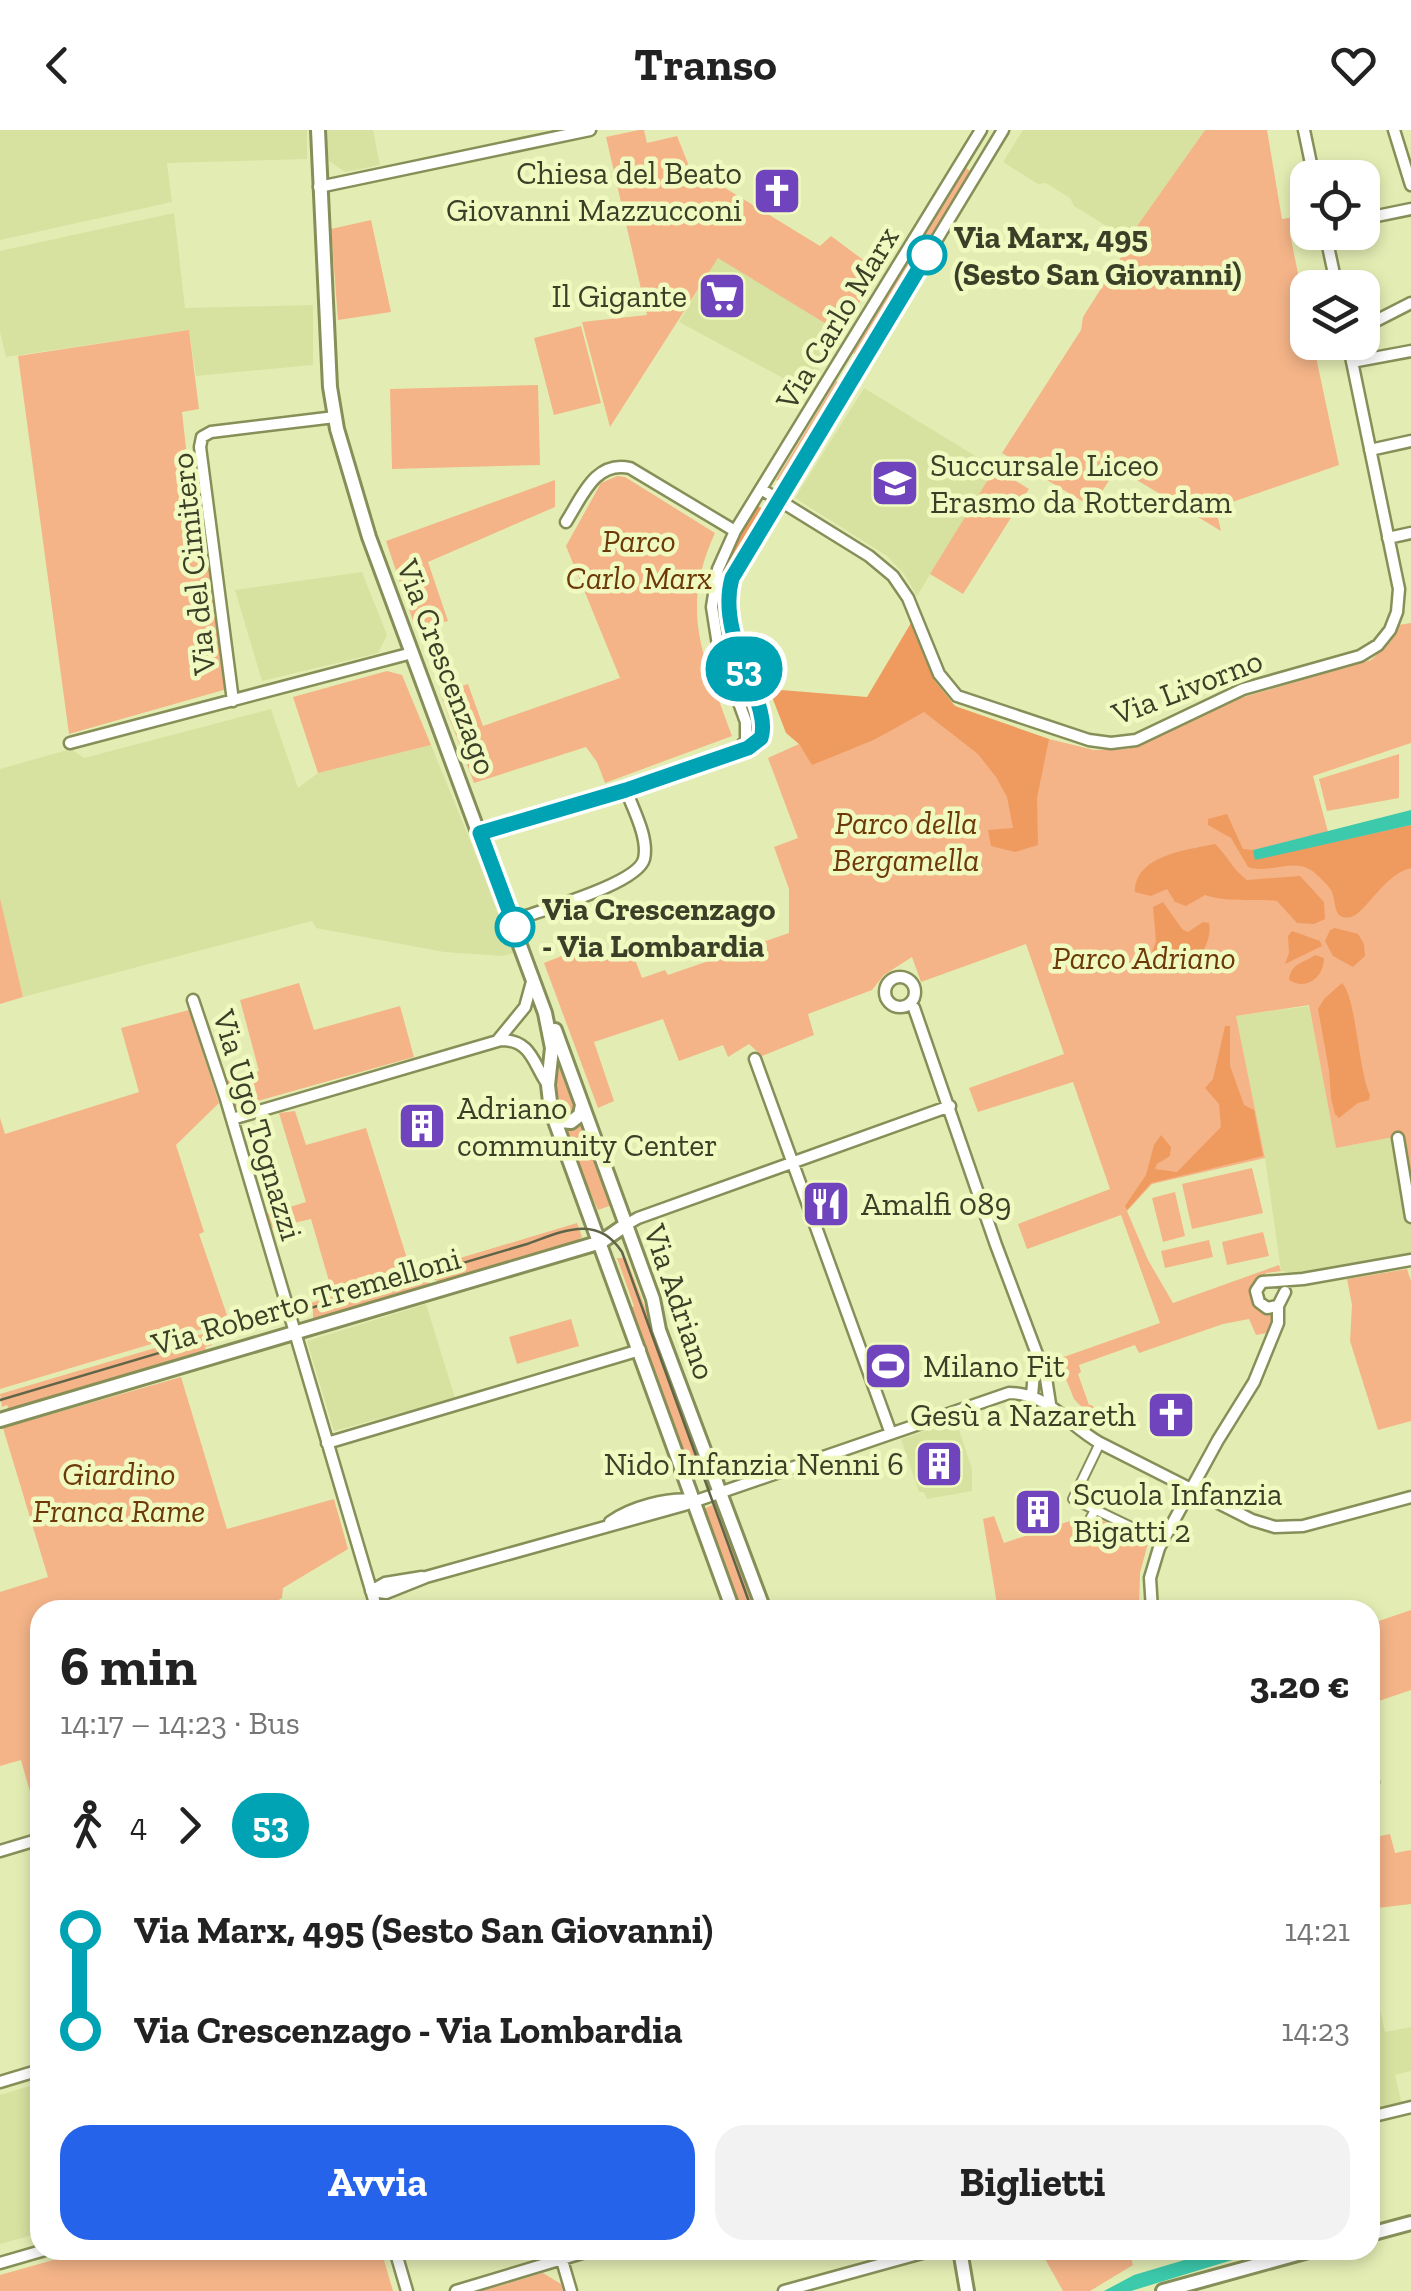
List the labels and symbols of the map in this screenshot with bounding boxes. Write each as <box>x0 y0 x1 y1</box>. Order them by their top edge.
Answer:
place label: Chiesa del Beato Giovanni Mazzucconi <box>446 154 742 229</box>
church icon: Chiesa del Beato Giovanni Mazzucconi <box>751 165 803 217</box>
place label: Via Marx, 495 (Sesto San Giovanni) <box>954 218 1242 293</box>
street label: Via Carlo Marx <box>767 220 906 417</box>
marker: Via Marx, 495 (Sesto San Giovanni) <box>908 236 946 274</box>
supermarket icon: Il Gigante <box>696 270 748 322</box>
place label: Il Gigante <box>552 277 687 315</box>
place label: Succursale Liceo Erasmo da Rotterdam <box>930 446 1232 521</box>
street label: Via del Cimitero <box>162 451 224 678</box>
school or university icon: Succursale Liceo Erasmo da Rotterdam <box>869 457 921 509</box>
park label: Parco Carlo Marx <box>566 522 712 597</box>
street label: Via Crescenzago <box>388 553 505 780</box>
line badge: 53 <box>699 636 789 702</box>
street label: Via Livorno <box>1105 641 1268 733</box>
park label: Parco della Bergamella <box>833 804 979 879</box>
place label: Via Crescenzago - Via Lombardia <box>542 890 776 965</box>
marker: Via Crescenzago - Via Lombardia <box>496 908 534 946</box>
park label: Parco Adriano <box>1052 939 1236 977</box>
street label: Via Ugo Tognazzi <box>205 1004 311 1245</box>
place label: Adriano community Center <box>457 1089 718 1164</box>
building icon: Adriano community Center <box>396 1100 448 1152</box>
restaurant icon: Amalfi 089 <box>800 1178 852 1230</box>
place label: Amalfi 089 <box>861 1185 1011 1223</box>
street label: Via Adriano <box>635 1219 724 1384</box>
street label: Via Roberto Tremelloni <box>146 1239 465 1364</box>
sports icon: Milano Fit <box>862 1340 914 1392</box>
place label: Milano Fit <box>923 1347 1065 1385</box>
church icon: Gesù a Nazareth <box>1145 1389 1197 1441</box>
place label: Gesù a Nazareth <box>910 1396 1136 1434</box>
building icon: Nido Infanzia Nenni 6 <box>913 1438 965 1490</box>
place label: Nido Infanzia Nenni 6 <box>604 1445 904 1483</box>
park label: Giardino Franca Rame <box>33 1455 205 1530</box>
place label: Scuola Infanzia Bigatti 2 <box>1073 1475 1282 1550</box>
building icon: Scuola Infanzia Bigatti 2 <box>1012 1486 1064 1538</box>

